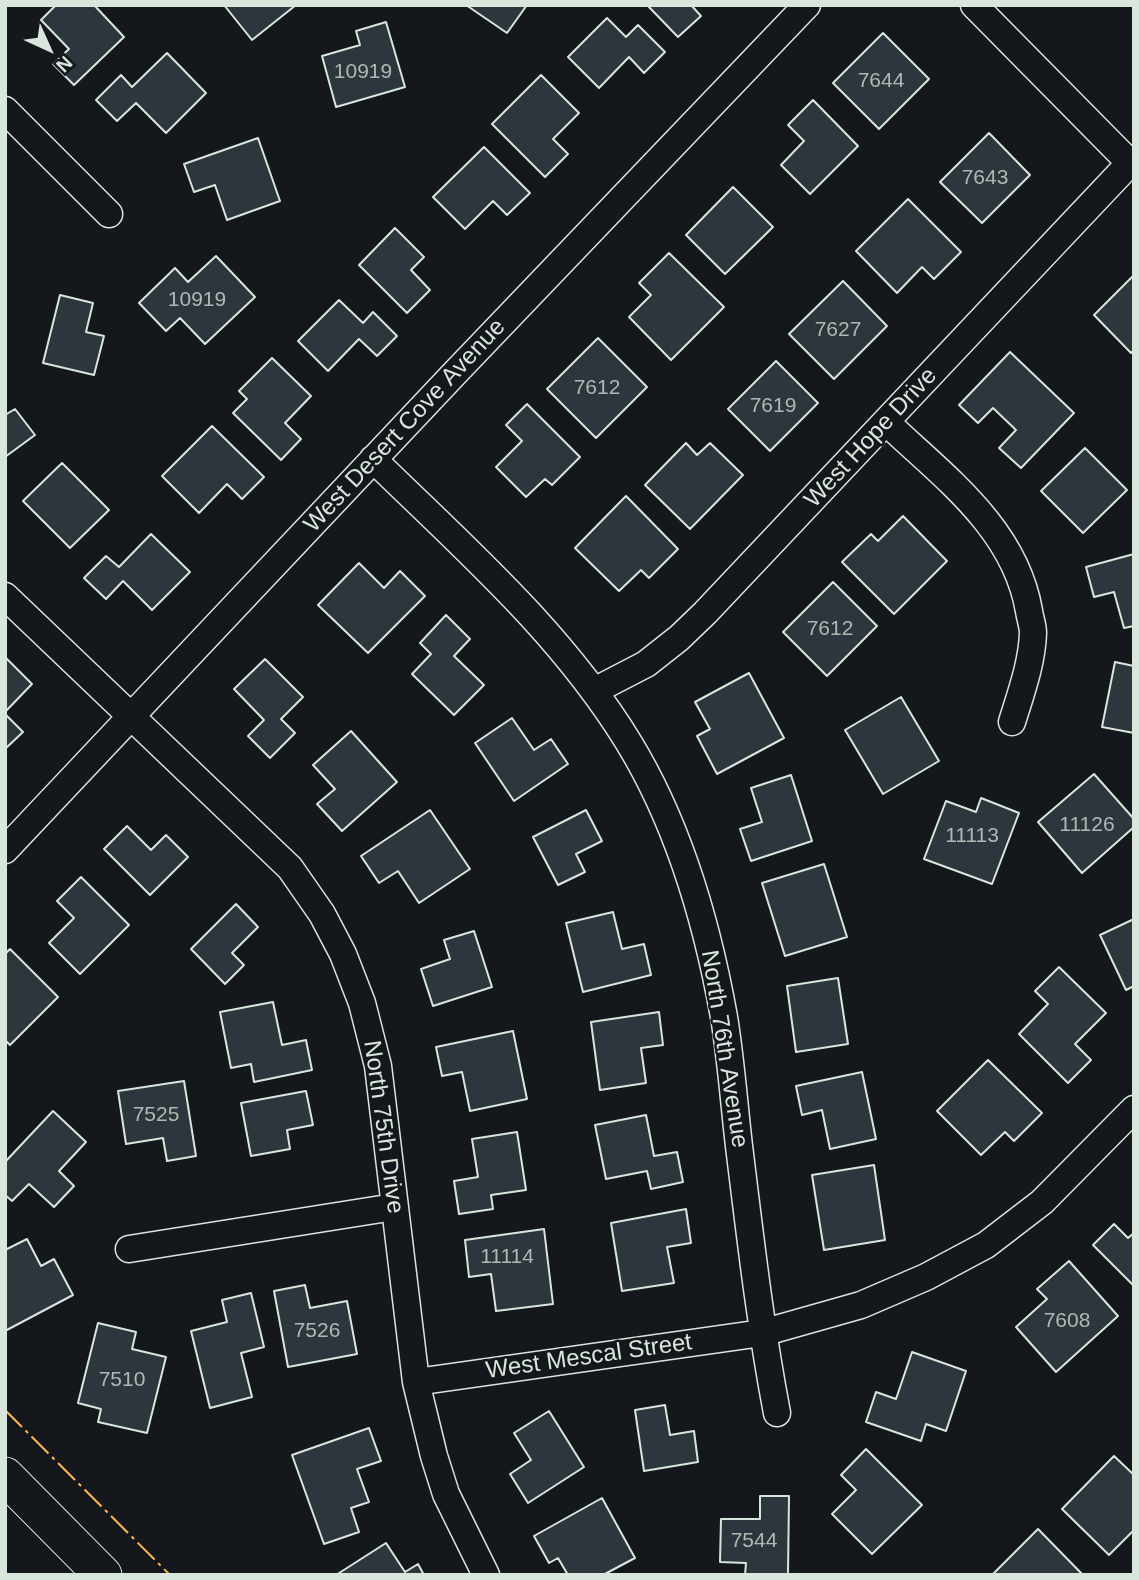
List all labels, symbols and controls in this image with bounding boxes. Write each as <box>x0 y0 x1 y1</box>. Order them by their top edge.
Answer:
north arrow <box>14 14 84 84</box>
text: N <box>52 52 76 76</box>
house number: 10919 <box>334 59 392 85</box>
house number: 7644 <box>858 68 904 94</box>
house number: 7643 <box>962 165 1008 191</box>
house number: 10919 <box>168 287 226 313</box>
street label: West Desert Cove Avenue <box>298 313 512 539</box>
house number: 7627 <box>815 317 861 343</box>
street label: West Hope Drive <box>799 362 943 514</box>
house number: 7612 <box>574 375 620 401</box>
house number: 7619 <box>750 393 796 419</box>
house number: 7612 <box>807 616 853 642</box>
house number: 11126 <box>1059 812 1115 838</box>
house number: 11113 <box>945 823 999 849</box>
street label: North 76th Avenue <box>694 948 754 1150</box>
street label: North 75th Drive <box>357 1038 409 1216</box>
house number: 7525 <box>133 1102 179 1128</box>
house number: 11114 <box>480 1244 534 1270</box>
house number: 7608 <box>1044 1308 1090 1334</box>
house number: 7526 <box>294 1318 340 1344</box>
street label: West Mescal Street <box>484 1328 694 1386</box>
house number: 7510 <box>99 1367 145 1393</box>
house number: 7544 <box>731 1528 777 1554</box>

